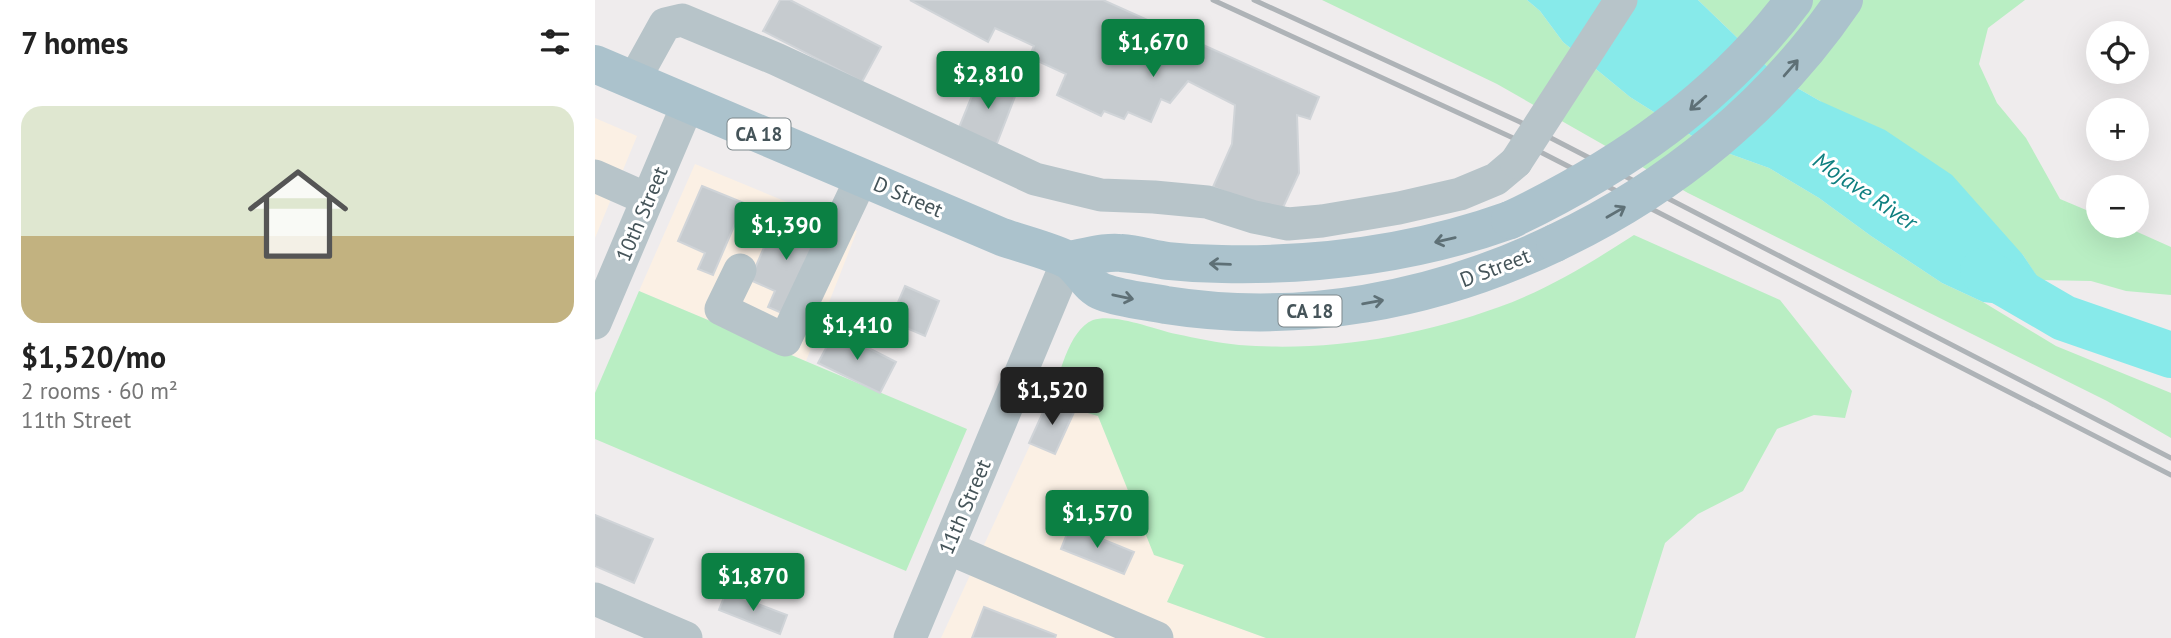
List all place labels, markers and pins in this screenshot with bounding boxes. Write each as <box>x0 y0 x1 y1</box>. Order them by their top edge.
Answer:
pin: $1,670 <box>1096 20 1210 79</box>
pin: $2,810 <box>931 52 1045 111</box>
pin: $1,390 <box>729 202 843 262</box>
pin: $1,410 <box>800 302 914 362</box>
pin: $1,520 <box>995 368 1109 427</box>
pin: $1,570 <box>1040 490 1154 550</box>
pin: $1,870 <box>696 554 810 613</box>

